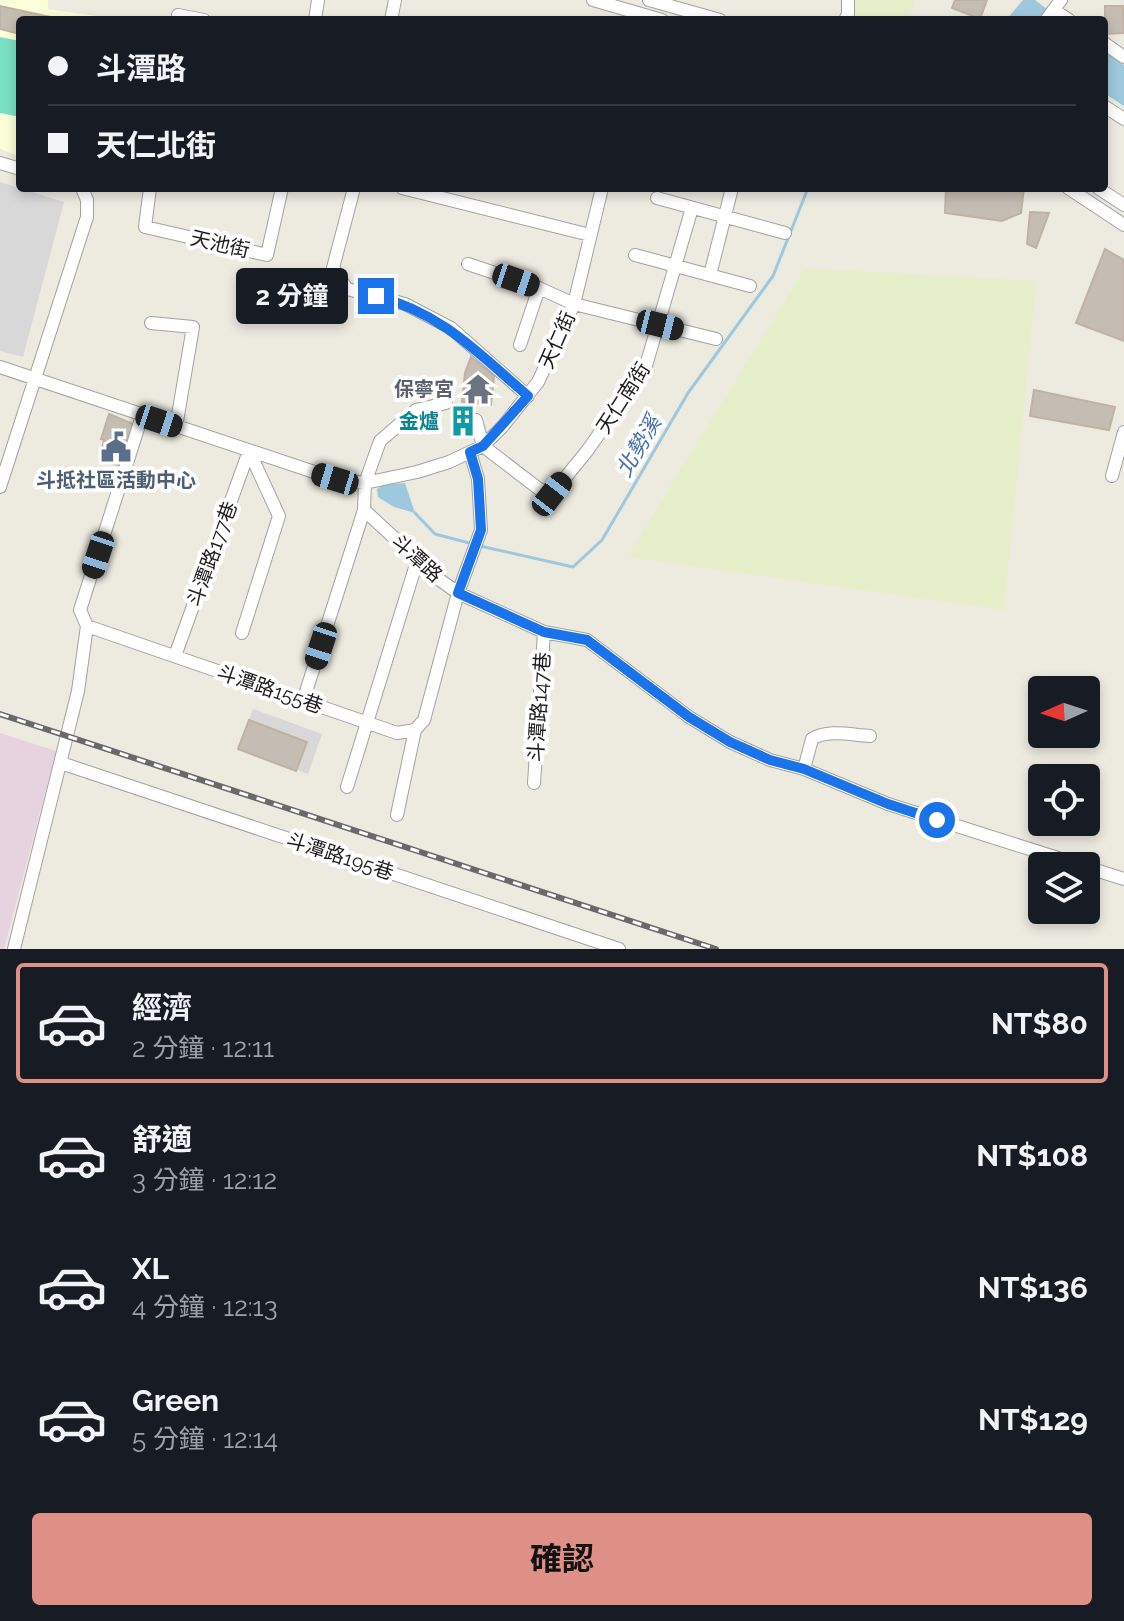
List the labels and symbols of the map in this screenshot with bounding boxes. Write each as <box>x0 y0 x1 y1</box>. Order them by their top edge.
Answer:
street label: 天池街 <box>188 226 252 262</box>
car <box>489 261 543 299</box>
callout: 2 分鐘 <box>236 268 348 324</box>
route end <box>358 278 394 314</box>
street label: 天仁街 <box>534 308 580 372</box>
car <box>634 308 686 342</box>
street label: 天仁南街 <box>591 358 655 438</box>
temple icon: 保寧宮 <box>461 372 495 406</box>
place label: 保寧宮 <box>394 377 454 401</box>
car <box>132 402 186 440</box>
building icon: 金爐 <box>446 404 480 438</box>
water label: 北勢溪 <box>610 408 667 481</box>
place label: 金爐 <box>399 409 439 433</box>
public building icon: 斗抵社區活動中心 <box>99 430 133 464</box>
car <box>309 461 361 497</box>
place label: 斗抵社區活動中心 <box>36 468 196 492</box>
car <box>528 468 576 520</box>
street label: 斗潭路177巷 <box>182 498 242 610</box>
car <box>79 528 117 582</box>
street label: 斗潭路 <box>387 529 447 587</box>
car <box>302 619 340 673</box>
street label: 斗潭路147巷 <box>523 651 555 763</box>
street label: 斗潭路155巷 <box>214 660 326 718</box>
north arrow <box>1028 676 1100 748</box>
route start <box>919 802 955 838</box>
street label: 斗潭路195巷 <box>283 827 397 885</box>

